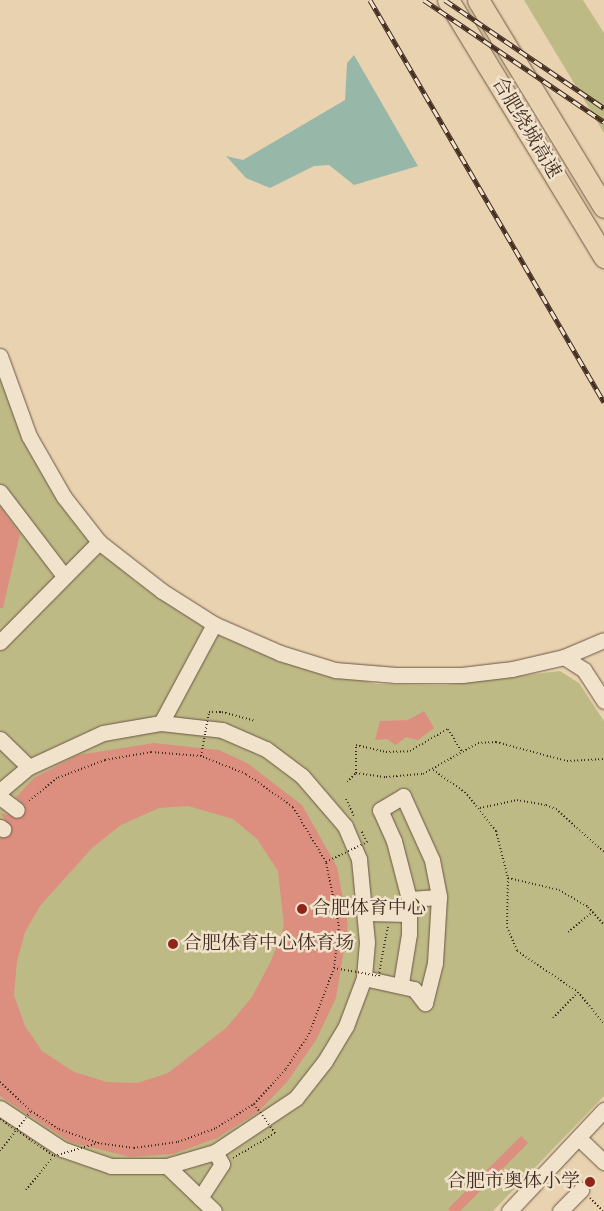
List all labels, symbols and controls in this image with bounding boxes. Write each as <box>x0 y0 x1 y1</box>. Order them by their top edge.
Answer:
street label: 合肥绕城高速 <box>487 73 565 183</box>
place label: 合肥体育中心 <box>312 898 426 920</box>
marker: 合肥体育中心 <box>296 903 308 915</box>
place label: 合肥体育中心体育场 <box>183 933 354 955</box>
marker: 合肥体育中心体育场 <box>167 938 179 950</box>
place label: 合肥市奥体小学 <box>447 1171 580 1193</box>
marker: 合肥市奥体小学 <box>584 1176 596 1188</box>

